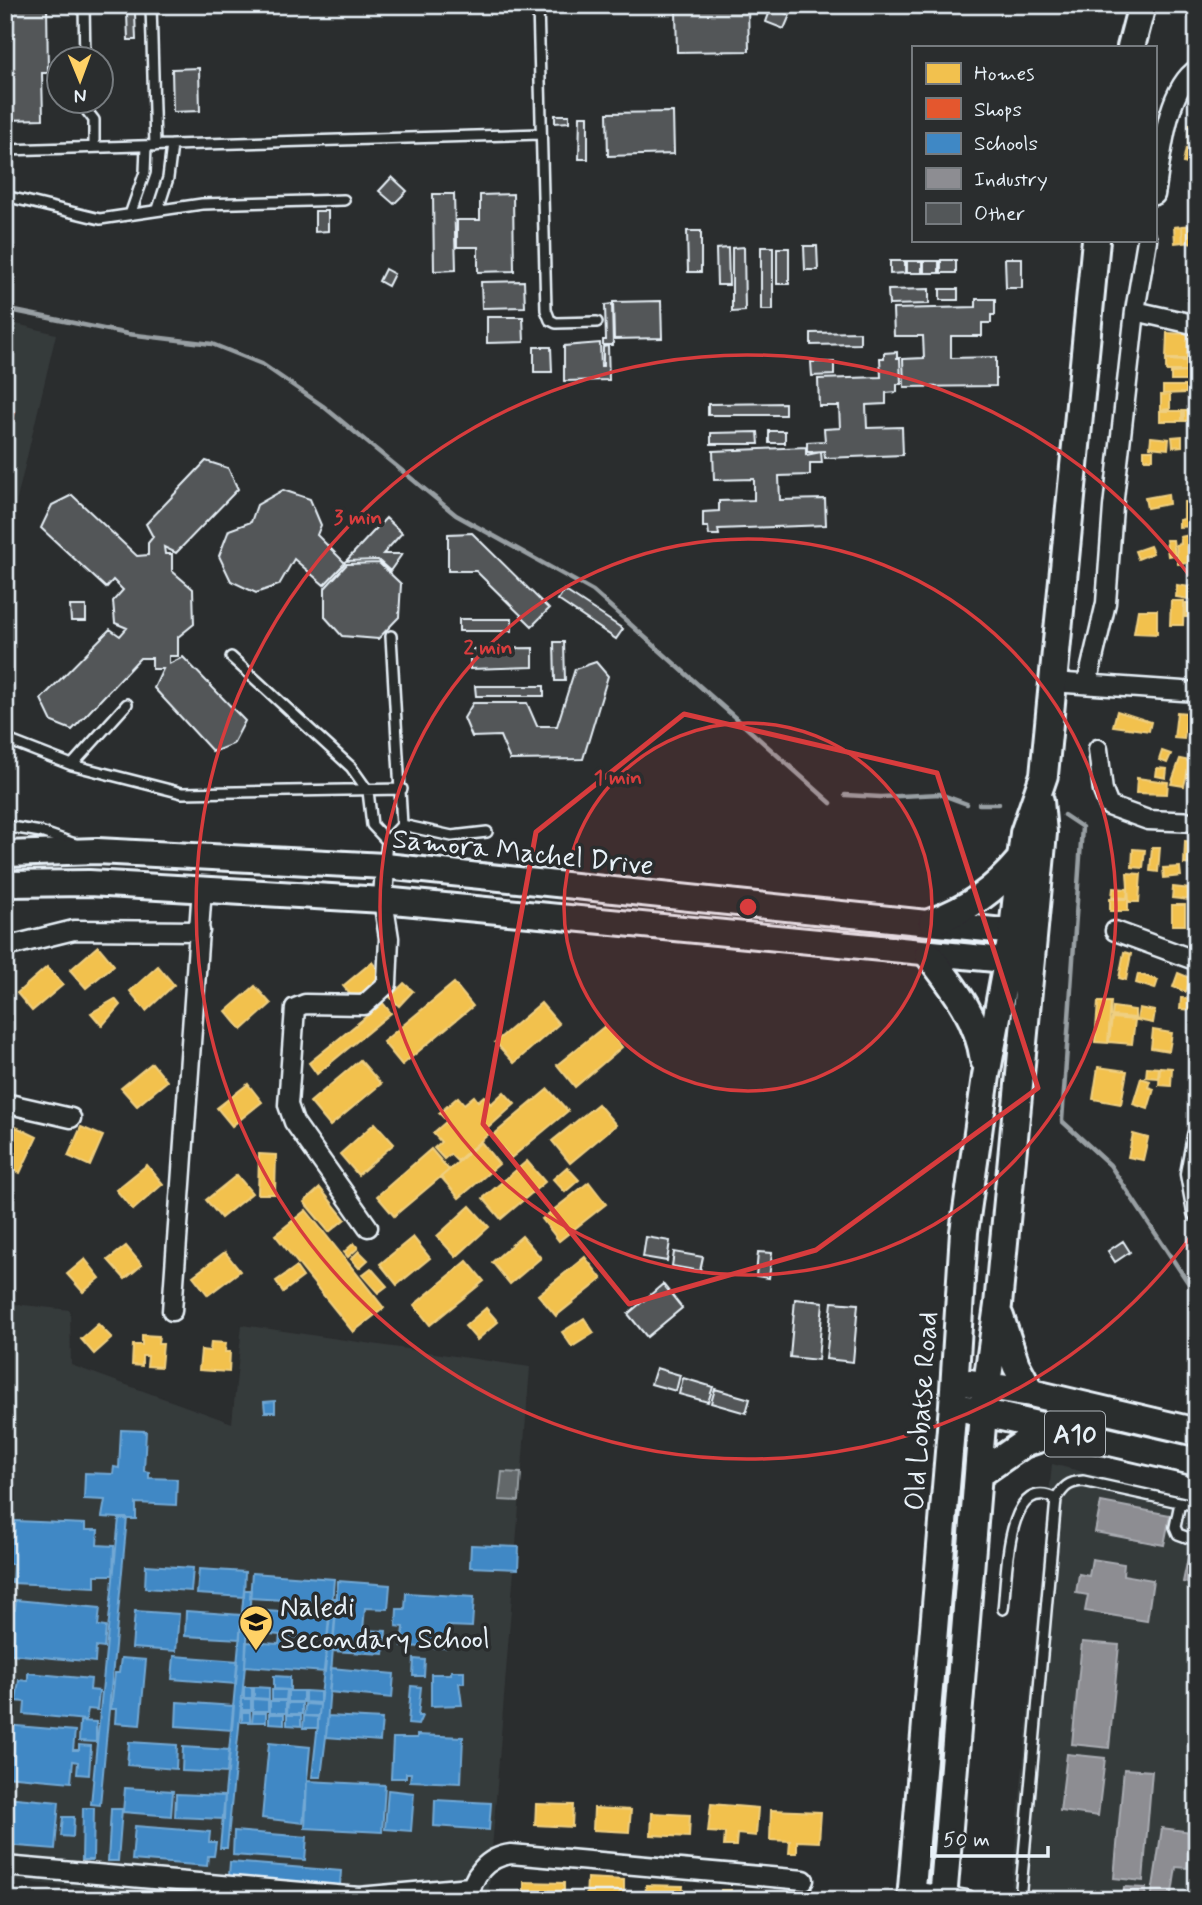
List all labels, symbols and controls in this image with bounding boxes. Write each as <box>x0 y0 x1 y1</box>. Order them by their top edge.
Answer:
north arrow <box>46 46 116 116</box>
legend <box>912 46 1156 242</box>
text: Homes <box>974 60 1034 88</box>
text: N <box>74 83 87 108</box>
text: Shops <box>974 96 1022 124</box>
text: Schools <box>974 130 1038 158</box>
text: Industry <box>974 166 1048 194</box>
text: Other <box>974 200 1025 228</box>
text: 3 min <box>334 504 382 532</box>
text: 2 min <box>463 634 513 662</box>
text: 1 min <box>594 764 642 792</box>
street label: Samora Machel Drive <box>390 821 655 886</box>
centre of rings <box>736 895 760 919</box>
street label: Old Lobatse Road <box>897 1310 948 1512</box>
road number: A10 <box>1045 1412 1105 1456</box>
place label: Naledi Secondary School <box>280 1590 490 1659</box>
school or university icon: Naledi Secondary School <box>237 1603 275 1652</box>
scale bar <box>932 1814 1048 1858</box>
text: 50 m <box>943 1826 990 1854</box>

